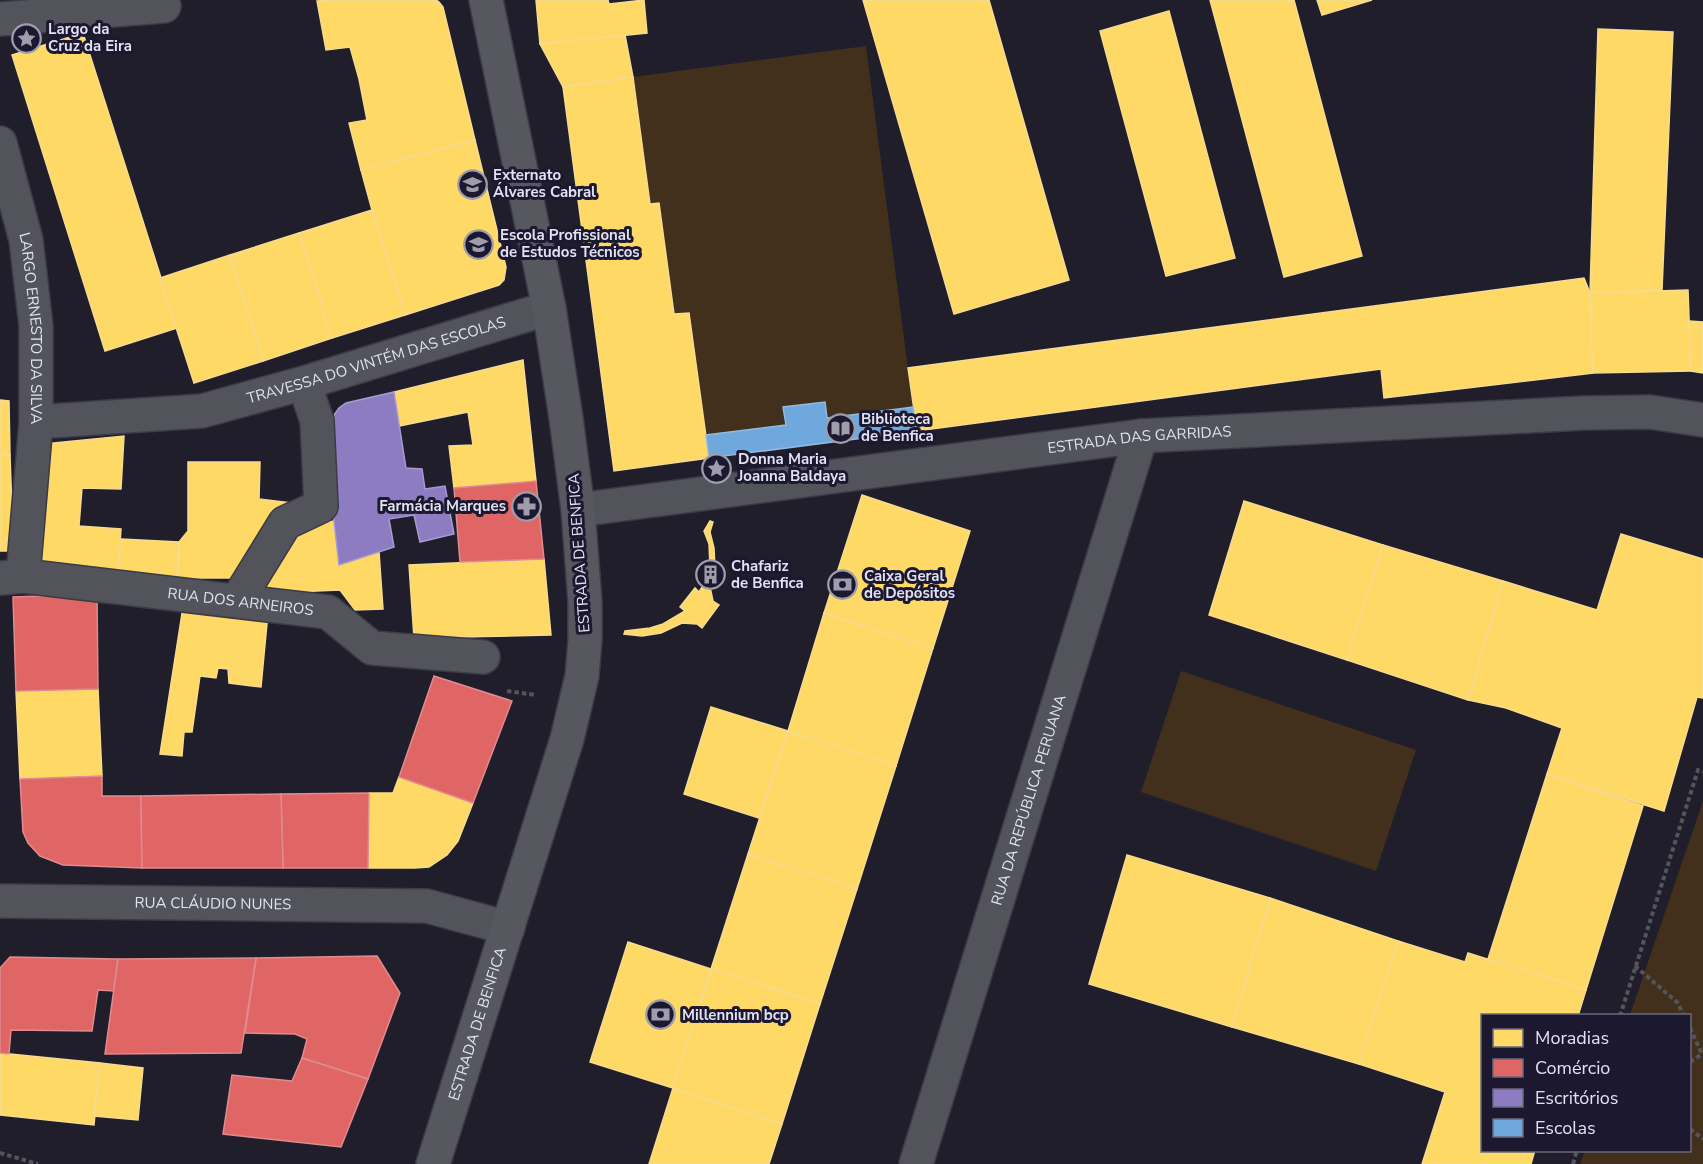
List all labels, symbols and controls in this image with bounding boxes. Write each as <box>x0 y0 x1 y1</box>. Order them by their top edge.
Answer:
place label: Largo da Cruz da Eira <box>48 19 132 56</box>
place icon: Largo da Cruz da Eira <box>11 22 43 54</box>
place label: Externato Álvares Cabral <box>493 165 596 202</box>
school or university icon: Externato Álvares Cabral <box>456 168 488 200</box>
place label: Escola Profissional de Estudos Técnicos <box>500 225 640 262</box>
school or university icon: Escola Profissional de Estudos Técnicos <box>463 228 495 260</box>
street label: LARGO ERNESTO DA SILVA <box>14 230 46 424</box>
street label: TRAVESSA DO VINTÉM DAS ESCOLAS <box>245 312 508 408</box>
place label: Biblioteca de Benfica <box>861 409 934 446</box>
library icon: Biblioteca de Benfica <box>824 412 856 444</box>
street label: ESTRADA DAS GARRIDAS <box>1046 421 1232 458</box>
place label: Donna Maria Joanna Baldaya <box>737 449 846 486</box>
place icon: Donna Maria Joanna Baldaya <box>701 452 733 484</box>
street label: ESTRADA DE BENFICA <box>563 473 595 633</box>
pharmacy icon: Farmácia Marques <box>511 490 543 522</box>
place label: Farmácia Marques <box>379 496 506 516</box>
place label: Chafariz de Benfica <box>731 556 804 593</box>
building icon: Chafariz de Benfica <box>694 559 726 591</box>
place label: Caixa Geral de Depósitos <box>864 566 955 603</box>
bank icon: Caixa Geral de Depósitos <box>827 569 859 601</box>
street label: RUA DOS ARNEIROS <box>166 583 315 620</box>
street label: RUA DA REPÚBLICA PERUANA <box>987 692 1070 908</box>
street label: RUA CLÁUDIO NUNES <box>134 893 291 914</box>
street label: ESTRADA DE BENFICA <box>444 945 511 1103</box>
bank icon: Millennium bcp <box>645 999 677 1031</box>
place label: Millennium bcp <box>682 1005 789 1025</box>
legend <box>1481 1014 1691 1152</box>
text: Moradias <box>1535 1026 1609 1050</box>
text: Comércio <box>1535 1056 1610 1080</box>
text: Escritórios <box>1535 1086 1618 1110</box>
text: Escolas <box>1535 1116 1596 1140</box>

